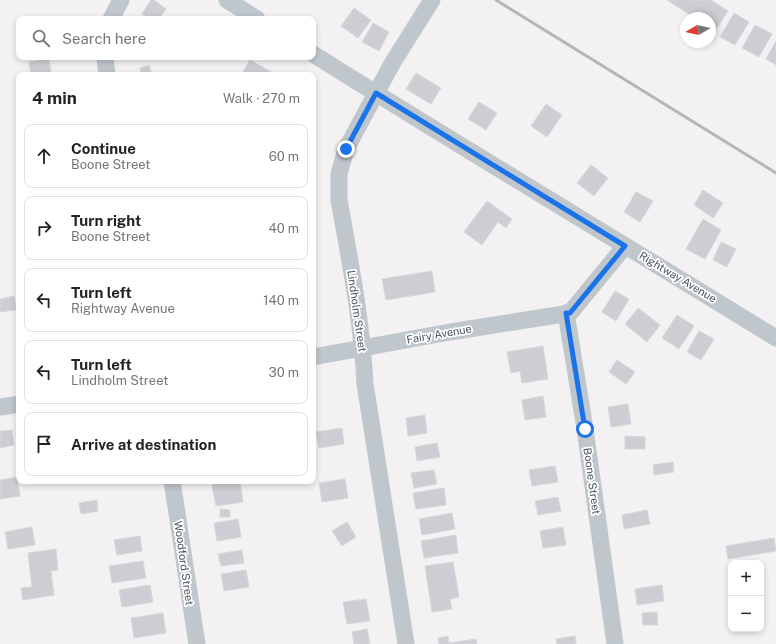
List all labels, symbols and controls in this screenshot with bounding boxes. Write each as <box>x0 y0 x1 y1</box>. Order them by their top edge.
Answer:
north arrow <box>680 12 716 48</box>
search box <box>16 16 316 60</box>
icon: search <box>30 27 52 49</box>
text: Search here <box>62 30 146 47</box>
text: 4 min <box>32 88 77 108</box>
text: Walk · 270 m <box>223 91 300 106</box>
text: Continue <box>71 140 136 157</box>
route end <box>337 140 355 158</box>
icon: ahead <box>33 145 55 167</box>
text: 60 m <box>269 149 299 164</box>
text: Boone Street <box>71 157 150 172</box>
text: Turn right <box>71 212 141 229</box>
icon: right <box>33 217 55 239</box>
text: 40 m <box>268 221 299 236</box>
text: Boone Street <box>71 229 150 244</box>
street label: Rightway Avenue <box>637 249 719 305</box>
street label: Lindholm Street <box>345 269 369 353</box>
text: Turn left <box>71 284 132 301</box>
icon: left <box>33 289 55 311</box>
text: 140 m <box>263 293 299 308</box>
text: Rightway Avenue <box>71 301 175 316</box>
street label: Fairy Avenue <box>405 322 473 346</box>
text: Turn left <box>71 356 132 373</box>
icon: left <box>33 361 55 383</box>
text: 30 m <box>269 365 299 380</box>
text: Lindholm Street <box>71 373 168 388</box>
route start <box>576 420 594 438</box>
icon: arrive <box>33 433 55 455</box>
text: Arrive at destination <box>71 436 216 453</box>
street label: Boone Street <box>581 447 603 515</box>
street label: Woodford Street <box>172 520 196 606</box>
map controls <box>728 560 764 632</box>
button: + <box>728 560 764 596</box>
button: − <box>728 596 764 632</box>

